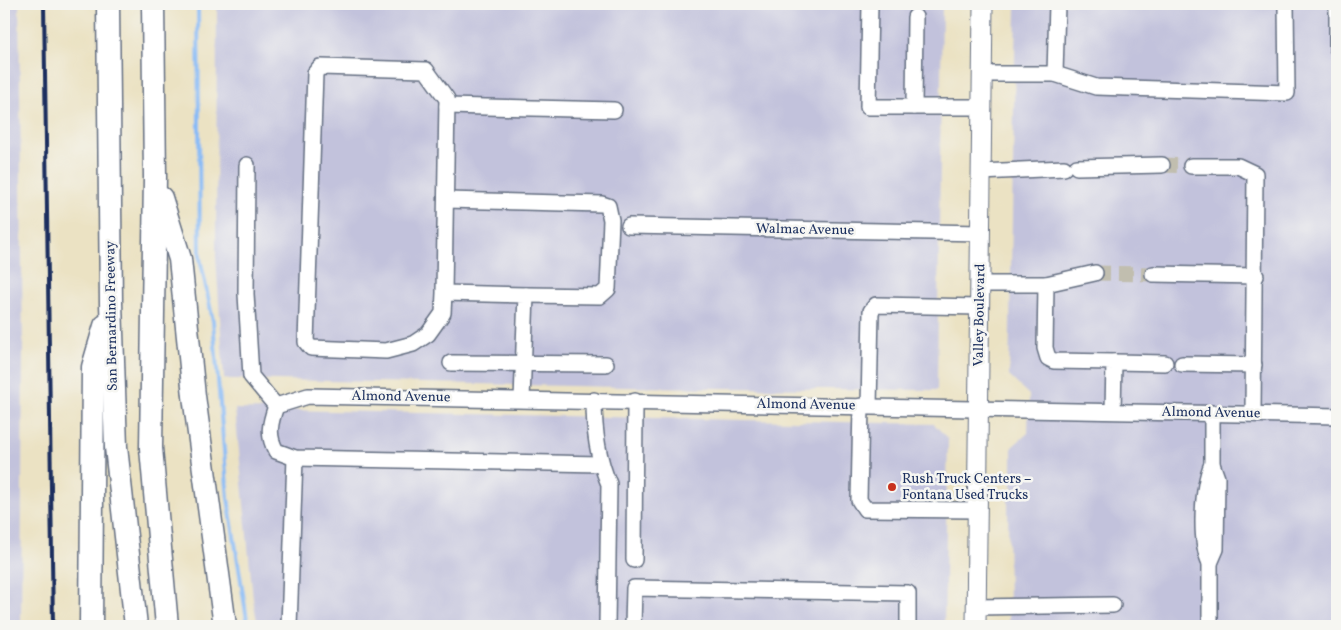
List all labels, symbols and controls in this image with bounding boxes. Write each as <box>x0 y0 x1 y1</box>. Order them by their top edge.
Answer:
street label: Walmac Avenue <box>756 220 855 240</box>
street label: San Bernardino Freeway <box>101 240 123 391</box>
street label: Valley Boulevard <box>970 263 990 367</box>
street label: Almond Avenue <box>351 387 451 407</box>
street label: Almond Avenue <box>756 395 856 415</box>
street label: Almond Avenue <box>1161 403 1261 423</box>
place label: Rush Truck Centers – Fontana Used Trucks <box>902 470 1032 505</box>
marker: Rush Truck Centers – Fontana Used Trucks <box>886 481 898 493</box>

